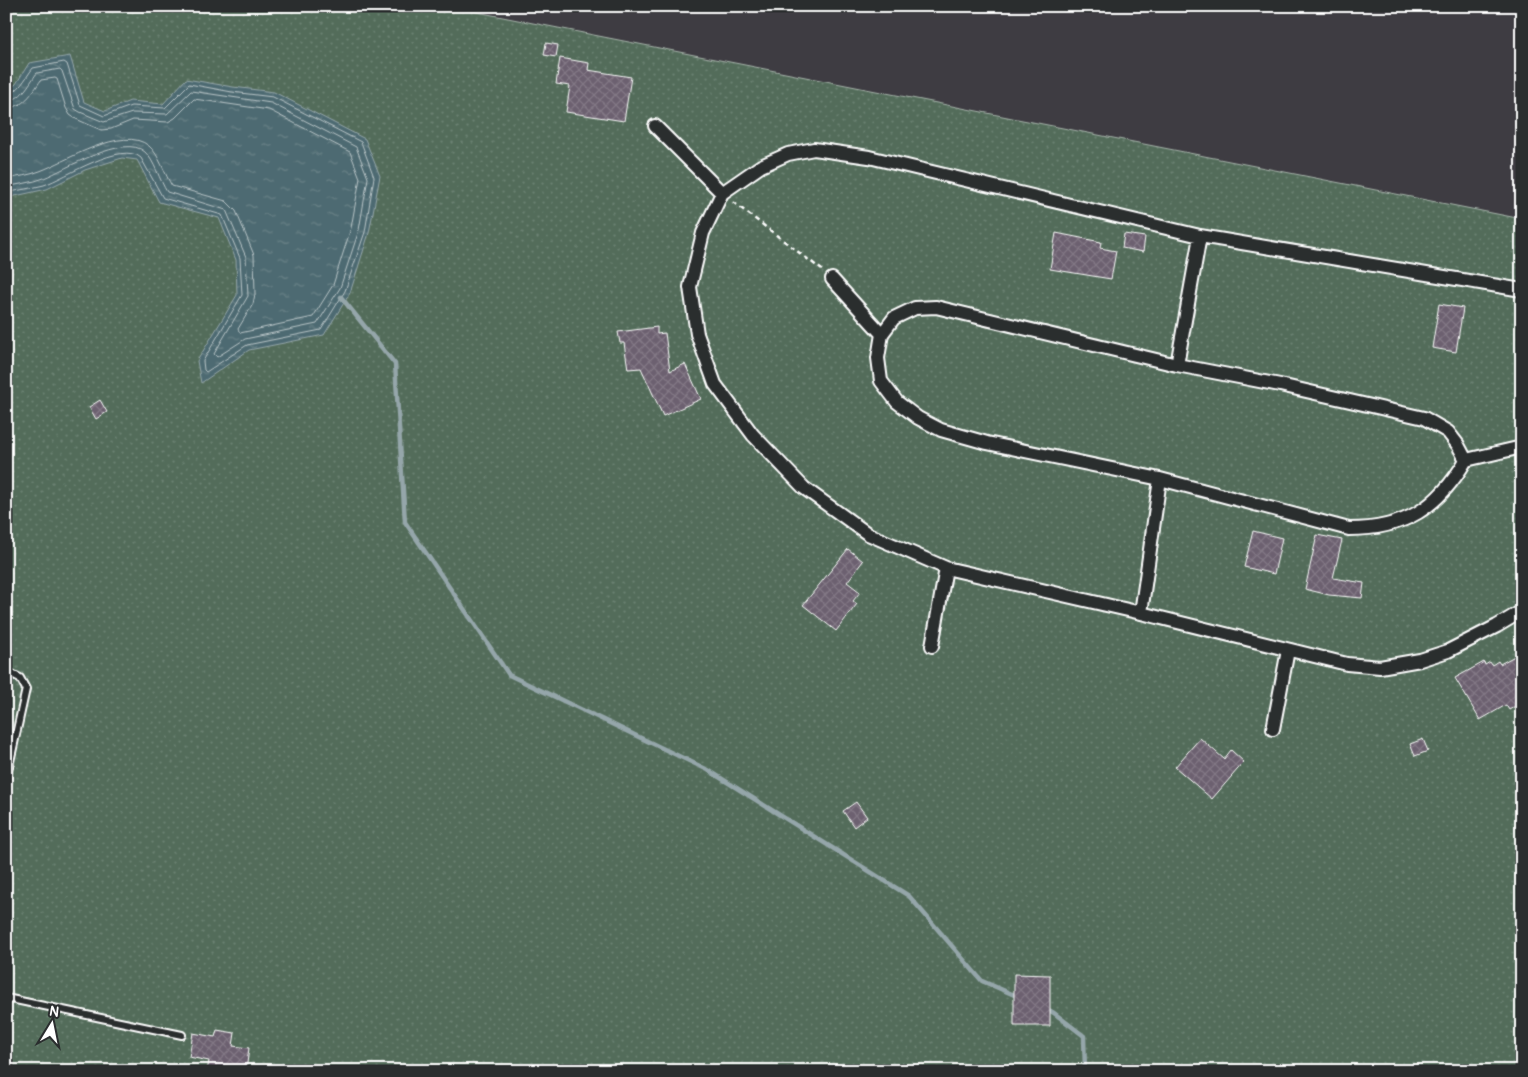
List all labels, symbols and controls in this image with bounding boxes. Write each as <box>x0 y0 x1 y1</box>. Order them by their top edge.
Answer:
north arrow <box>28 1000 78 1050</box>
text: N <box>48 1002 60 1021</box>

